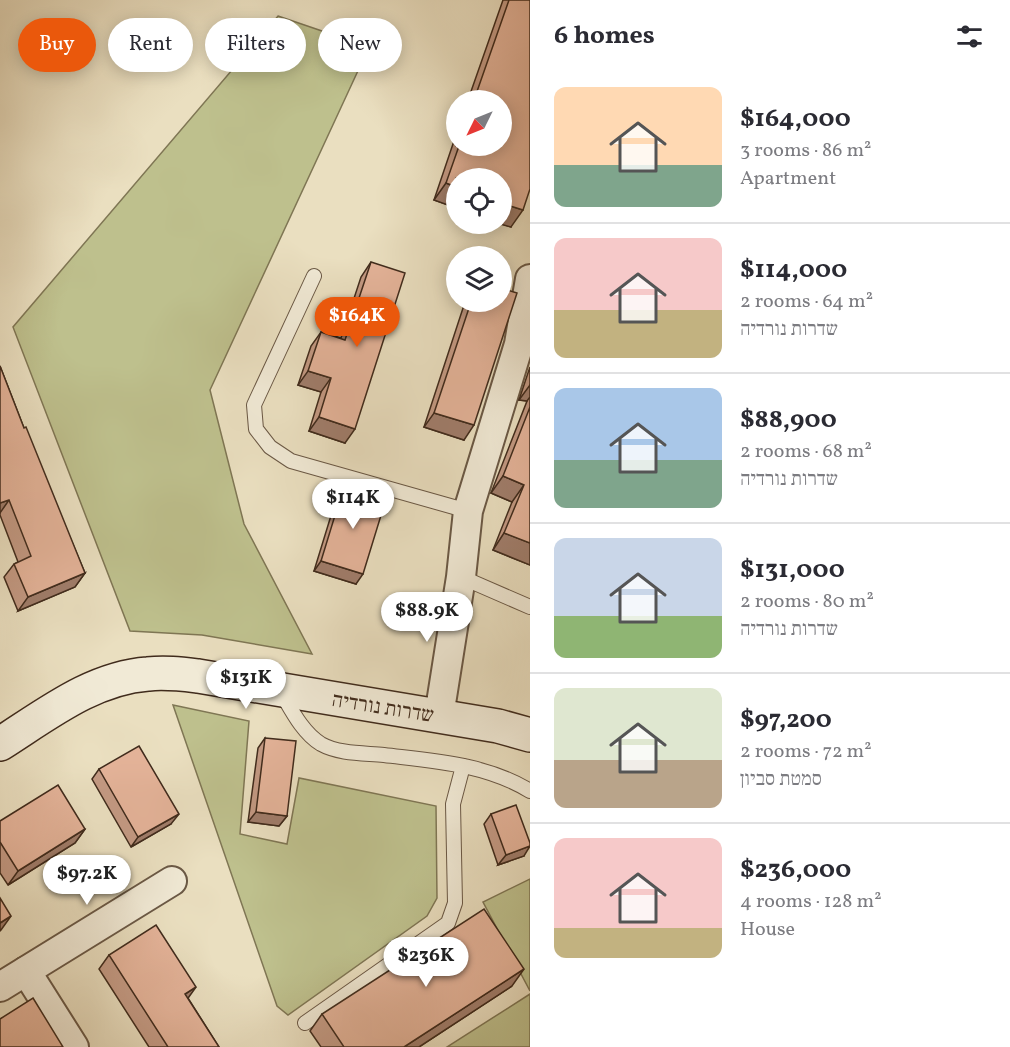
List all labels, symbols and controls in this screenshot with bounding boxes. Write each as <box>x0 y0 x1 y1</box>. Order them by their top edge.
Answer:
chip: Buy <box>18 18 96 72</box>
chip: Rent <box>108 18 193 72</box>
chip: Filters <box>205 18 306 72</box>
chip: New <box>318 18 402 72</box>
text: 6 homes <box>554 18 655 54</box>
icon: filters <box>953 20 986 53</box>
north arrow <box>446 90 512 156</box>
map controls <box>446 90 512 312</box>
text: $164,000 <box>740 101 851 137</box>
icon: home <box>602 111 674 183</box>
text: 3 rooms · 86 m² <box>740 137 871 165</box>
text: Apartment <box>740 165 836 193</box>
button: locate <box>446 168 512 234</box>
button: layers <box>446 246 512 312</box>
text: $114,000 <box>740 252 847 288</box>
icon: home <box>602 262 674 334</box>
text: 2 rooms · 64 m² <box>740 288 873 316</box>
pin: $164K <box>315 297 399 348</box>
text: $164K <box>329 302 385 330</box>
text: שדרות נורדיה <box>740 316 838 344</box>
text: $88,900 <box>740 402 837 438</box>
icon: home <box>602 412 674 484</box>
text: 2 rooms · 68 m² <box>740 438 872 466</box>
text: שדרות נורדיה <box>740 466 838 494</box>
pin: $114K <box>311 479 395 530</box>
text: $114K <box>326 484 380 512</box>
text: $131,000 <box>740 552 845 588</box>
icon: home <box>602 562 674 634</box>
text: 2 rooms · 80 m² <box>740 588 874 616</box>
pin: $88.9K <box>378 592 476 643</box>
text: $88.9K <box>395 597 459 625</box>
text: שדרות נורדיה <box>740 616 838 644</box>
pin: $131K <box>204 659 288 710</box>
text: $131K <box>220 664 272 692</box>
street label: שדרות נורדיה <box>330 686 436 731</box>
text: $97,200 <box>740 702 832 738</box>
icon: home <box>602 712 674 784</box>
text: 2 rooms · 72 m² <box>740 738 872 766</box>
text: סמטת סביון <box>740 766 822 794</box>
text: $236,000 <box>740 852 851 888</box>
pin: $97.2K <box>38 855 136 906</box>
text: $97.2K <box>57 860 117 888</box>
icon: home <box>602 862 674 934</box>
text: 4 rooms · 128 m² <box>740 888 882 916</box>
text: House <box>740 916 795 944</box>
pin: $236K <box>384 937 468 988</box>
text: $236K <box>398 942 454 970</box>

